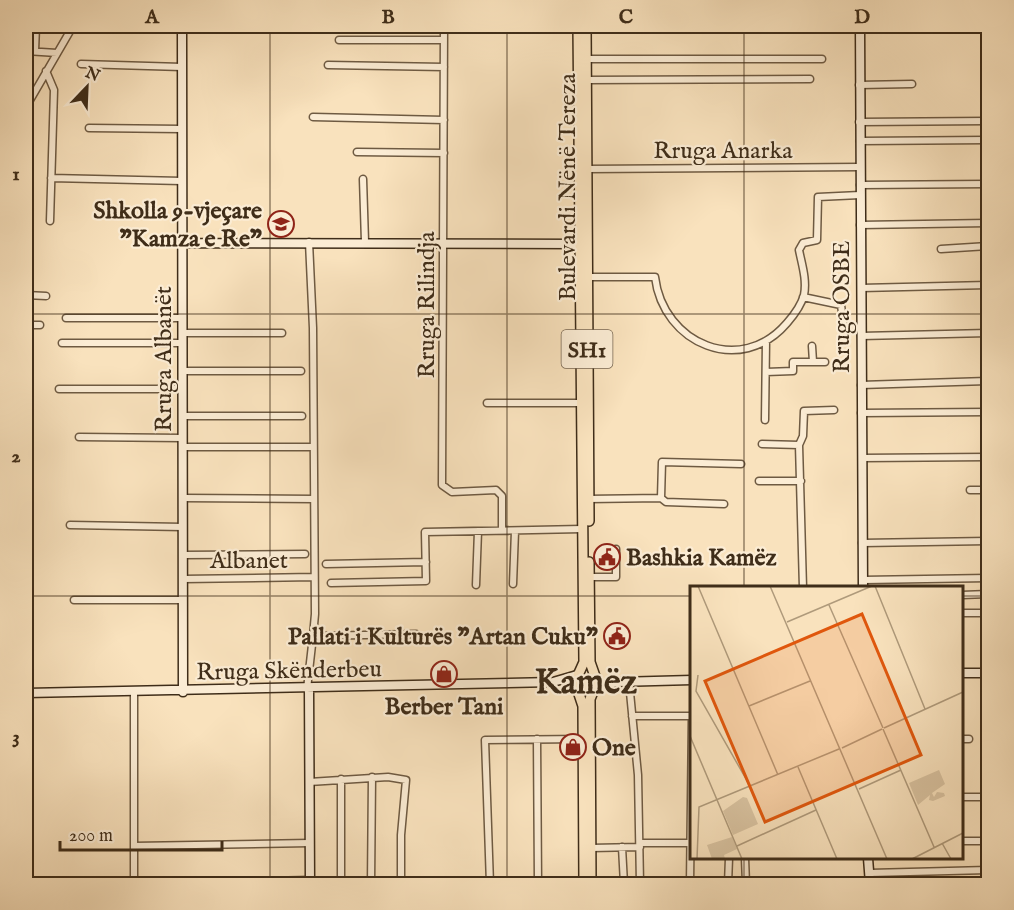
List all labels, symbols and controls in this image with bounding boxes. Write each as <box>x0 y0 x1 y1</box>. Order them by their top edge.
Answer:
text: A <box>144 5 160 30</box>
text: B <box>381 5 395 30</box>
text: C <box>619 5 633 30</box>
text: D <box>854 5 870 30</box>
north arrow <box>57 57 117 117</box>
text: N <box>81 63 103 87</box>
street label: Bulevardi Nënë Tereza <box>553 72 584 301</box>
street label: Rruga Anarka <box>653 136 793 167</box>
text: 1 <box>12 162 20 187</box>
place label: Shkolla 9-vjeçare "Kamza e Re" <box>93 196 262 255</box>
school or university icon: Shkolla 9-vjeçare "Kamza e Re" <box>266 209 296 239</box>
street label: Rruga Rilindja <box>412 231 443 379</box>
street label: Rruga OSBE <box>827 241 858 373</box>
street label: Rruga Albanët <box>149 286 180 432</box>
road number: SH1 <box>562 330 612 368</box>
text: 2 <box>11 444 21 469</box>
public building icon: Bashkia Kamëz <box>592 542 622 572</box>
place label: Bashkia Kamëz <box>626 543 777 574</box>
street label: Albanet <box>209 546 288 577</box>
inset map <box>690 586 963 859</box>
public building icon: Pallati i Kulturës "Artan Cuku" <box>602 621 632 651</box>
place label: Pallati i Kulturës "Artan Cuku" <box>288 622 598 653</box>
street label: Rruga Skënderbeu <box>196 654 382 689</box>
shop icon: Berber Tani <box>429 659 459 689</box>
district label: Kamëz <box>535 660 638 706</box>
place label: Berber Tani <box>385 692 504 723</box>
text: 3 <box>12 725 20 750</box>
shop icon: One <box>558 732 588 762</box>
place label: One <box>592 733 636 764</box>
scale bar <box>60 814 222 852</box>
text: 200 m <box>69 825 113 848</box>

